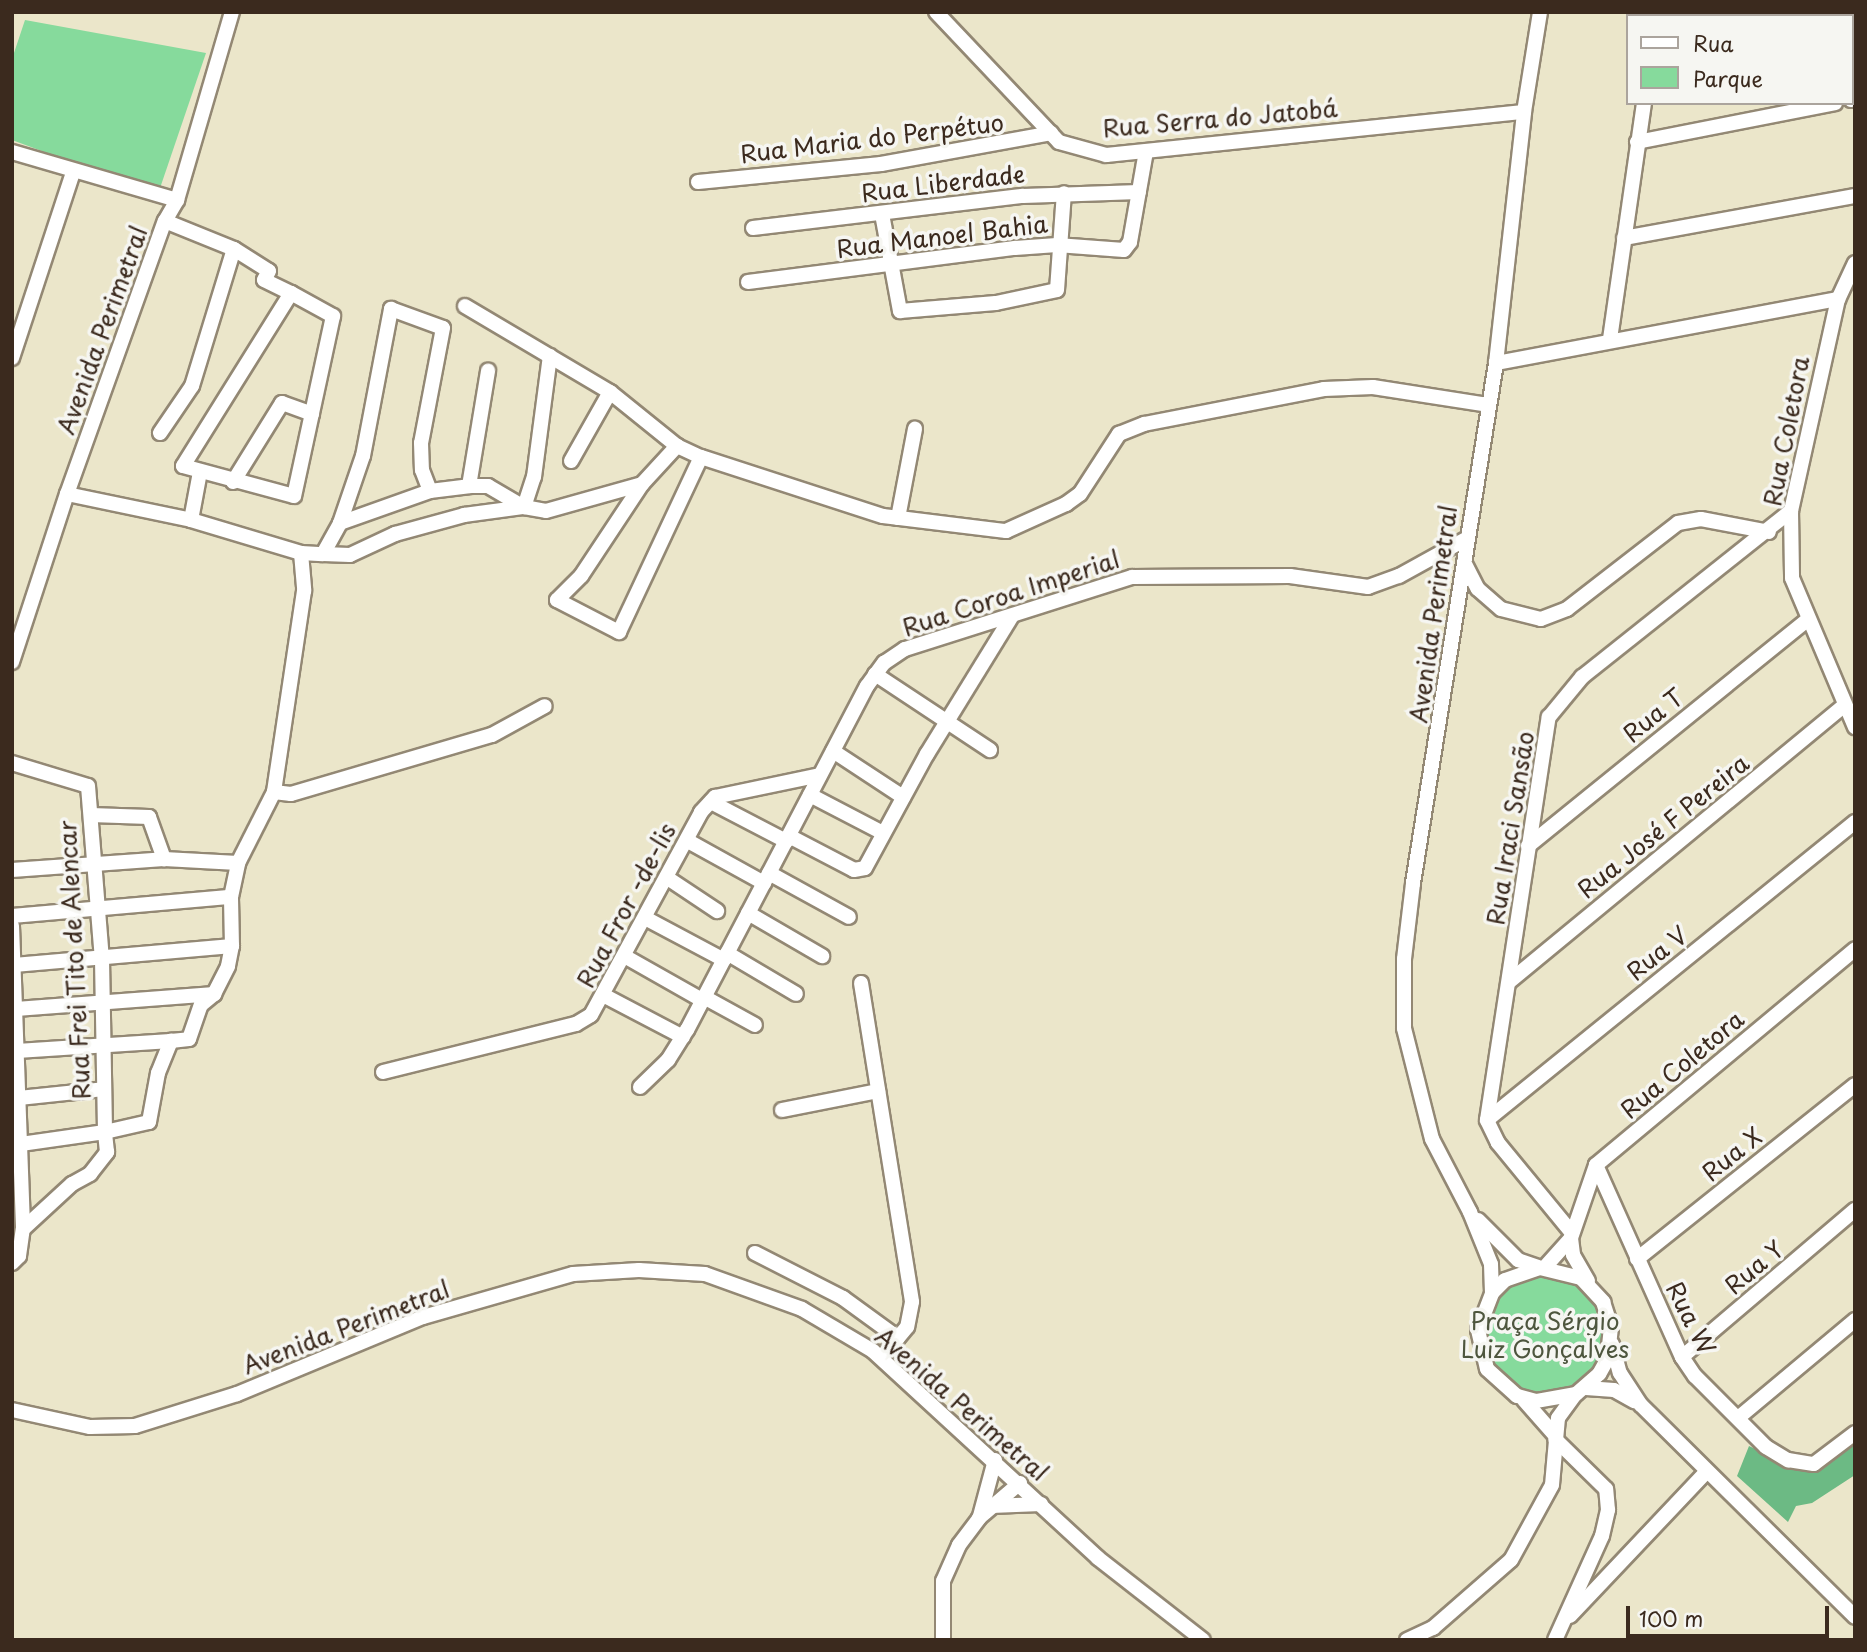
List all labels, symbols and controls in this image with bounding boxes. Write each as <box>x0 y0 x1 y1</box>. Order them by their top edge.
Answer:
legend <box>1626 14 1853 105</box>
text: Rua <box>1693 27 1733 59</box>
text: Parque <box>1693 62 1763 94</box>
street label: Rua Serra do Jatobá <box>1100 93 1340 143</box>
street label: Rua Maria do Perpétuo <box>737 107 1007 169</box>
street label: Rua Liberdade <box>859 159 1027 207</box>
street label: Rua Manoel Bahia <box>834 209 1050 263</box>
street label: Avenida Perimetral <box>51 222 153 438</box>
street label: Rua Coletora <box>1757 353 1815 509</box>
street label: Avenida Perimetral <box>1404 504 1462 724</box>
street label: Rua Coroa Imperial <box>898 544 1124 642</box>
street label: Rua T <box>1617 682 1689 748</box>
street label: Rua Iraci Sansão <box>1480 728 1540 928</box>
street label: Rua José F Pereira <box>1570 747 1756 905</box>
street label: Rua Fror -de-lis <box>570 817 682 993</box>
street label: Rua Frei Tito de Alencar <box>52 818 96 1102</box>
street label: Rua V <box>1620 920 1694 986</box>
street label: Rua Coletora <box>1614 1004 1750 1124</box>
street label: Rua X <box>1696 1121 1768 1187</box>
street label: Rua Y <box>1718 1234 1790 1300</box>
street label: Avenida Perimetral <box>239 1274 453 1380</box>
street label: Rua W <box>1660 1276 1722 1360</box>
park label: Praça Sérgio Luiz Gonçalves <box>1460 1307 1630 1363</box>
street label: Avenida Perimetral <box>870 1321 1054 1487</box>
scale bar <box>1629 1592 1832 1636</box>
text: 100 m <box>1639 1602 1703 1634</box>

